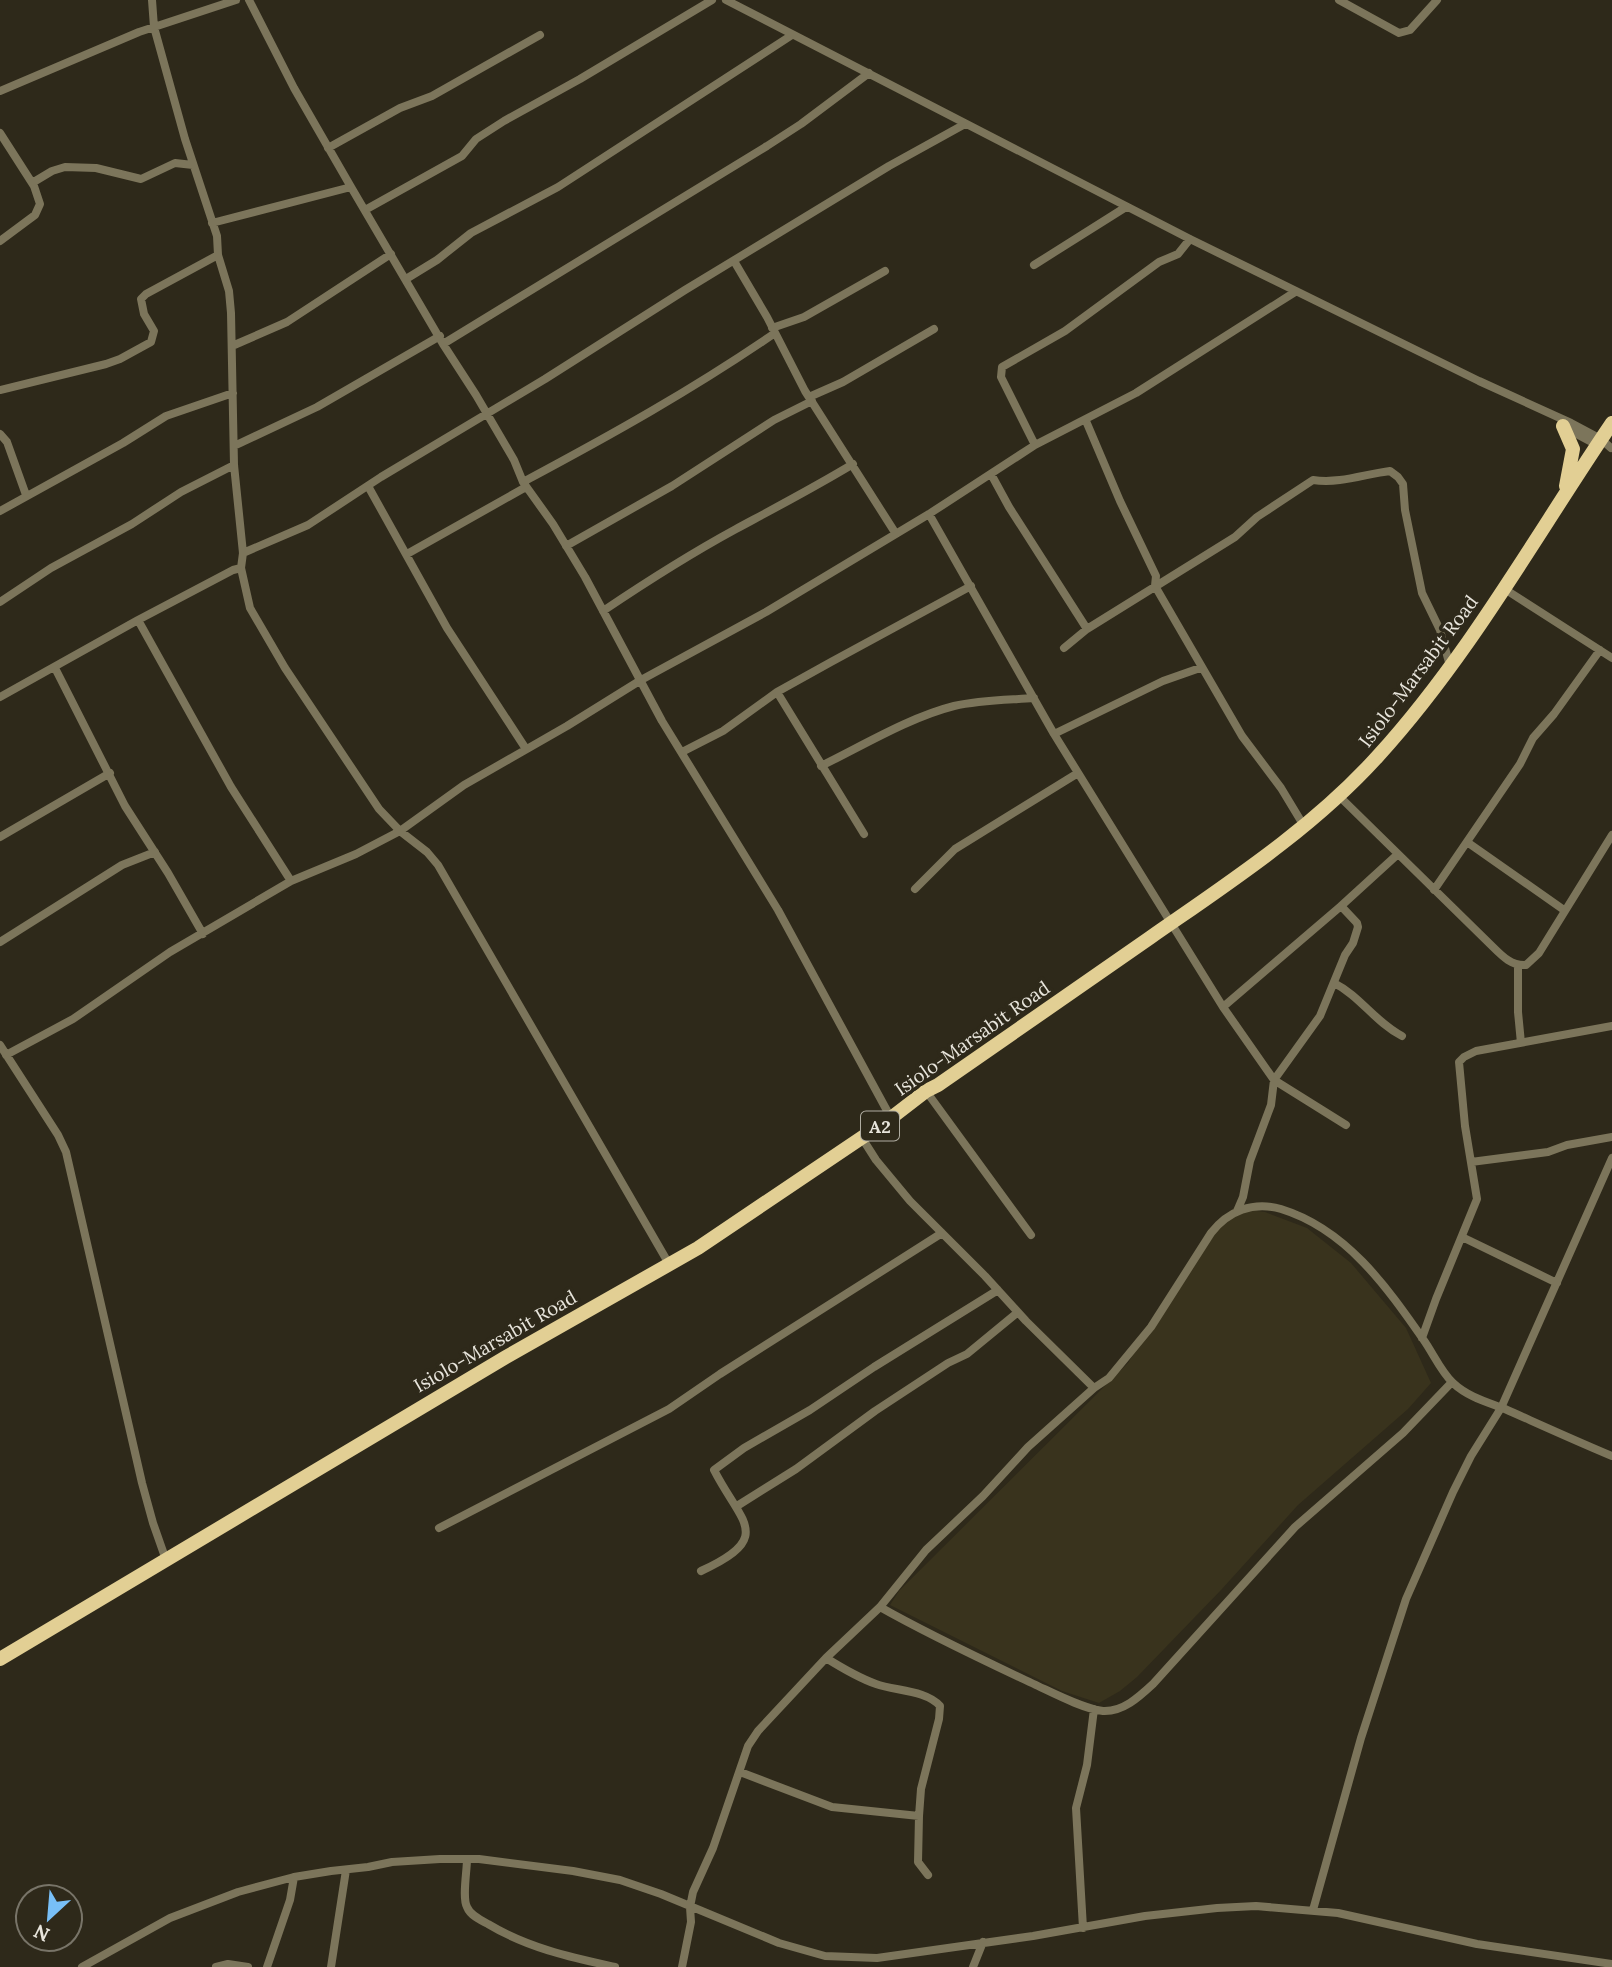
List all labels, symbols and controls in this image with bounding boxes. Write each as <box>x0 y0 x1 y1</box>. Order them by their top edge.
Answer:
street label: Isiolo-Marsabit Road <box>1353 590 1483 752</box>
street label: Isiolo-Marsabit Road <box>890 975 1054 1101</box>
road number: A2 <box>861 1112 899 1140</box>
street label: Isiolo-Marsabit Road <box>409 1285 581 1397</box>
north arrow <box>14 1883 84 1953</box>
text: N <box>29 1919 53 1947</box>

